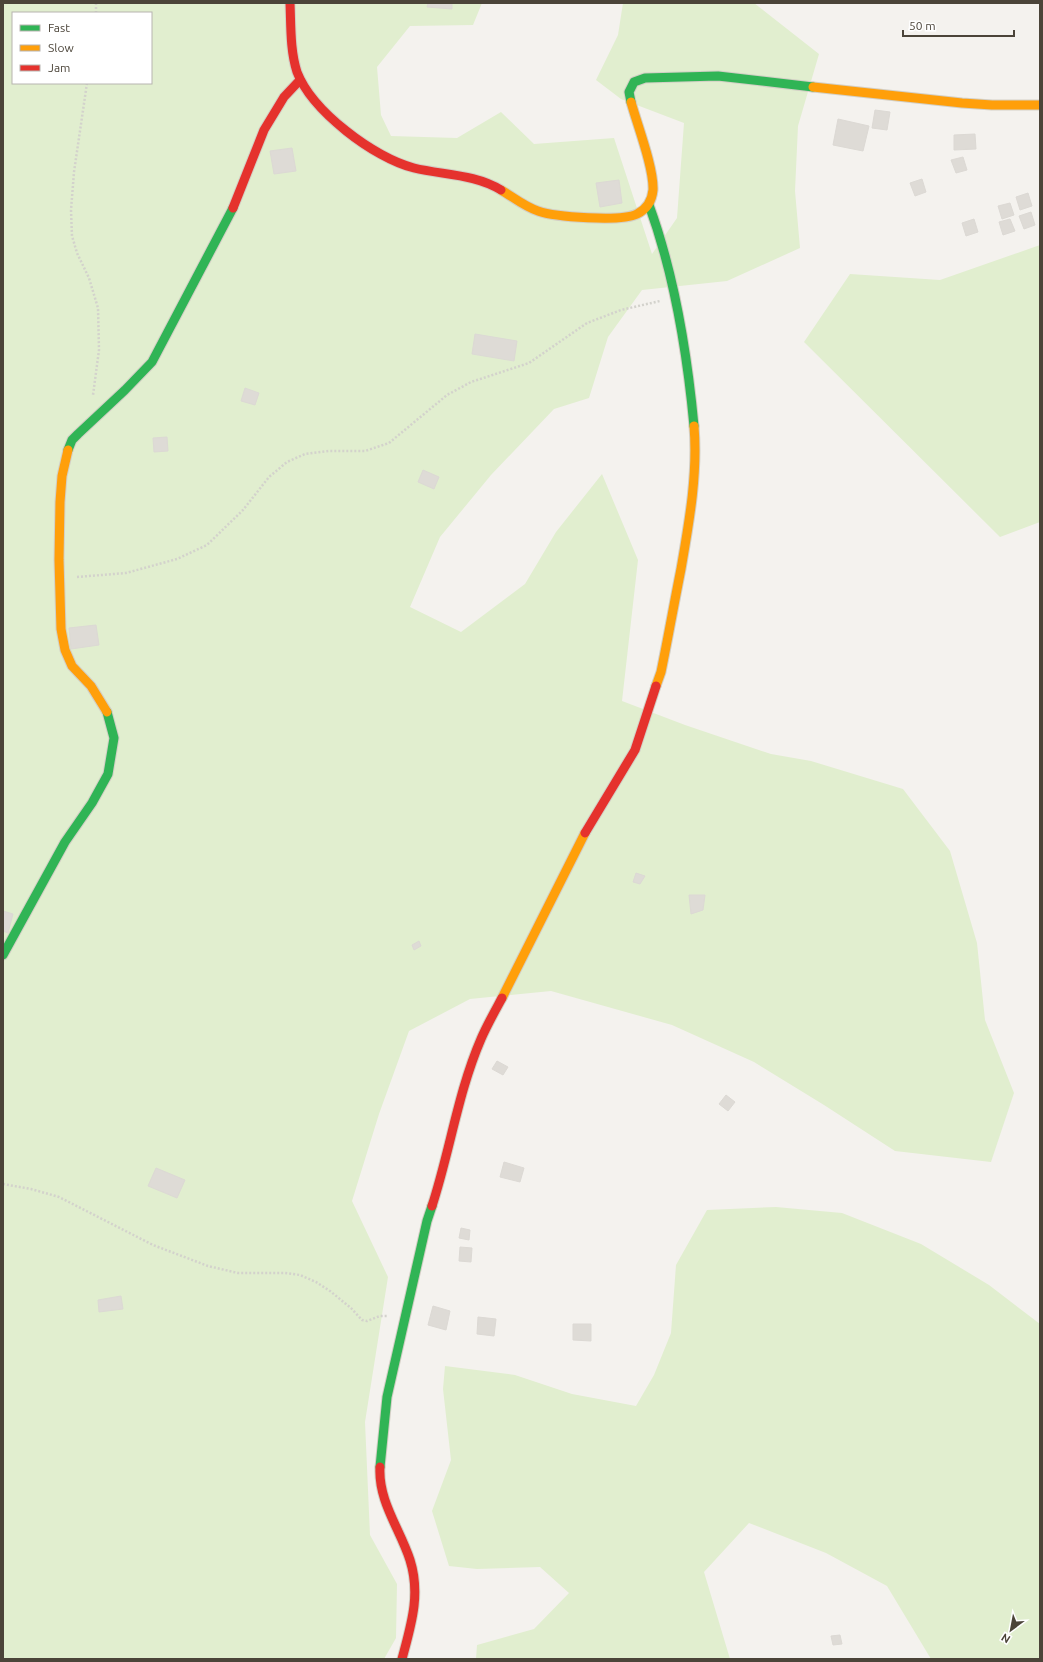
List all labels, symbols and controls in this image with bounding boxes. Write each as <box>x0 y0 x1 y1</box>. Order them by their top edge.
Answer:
legend <box>12 12 152 84</box>
scale bar <box>903 12 1014 38</box>
text: 50 m <box>909 19 936 32</box>
text: Fast <box>48 21 70 34</box>
text: Slow <box>48 41 74 54</box>
text: Jam <box>48 61 70 74</box>
north arrow <box>991 1610 1031 1650</box>
text: N <box>999 1631 1012 1646</box>

